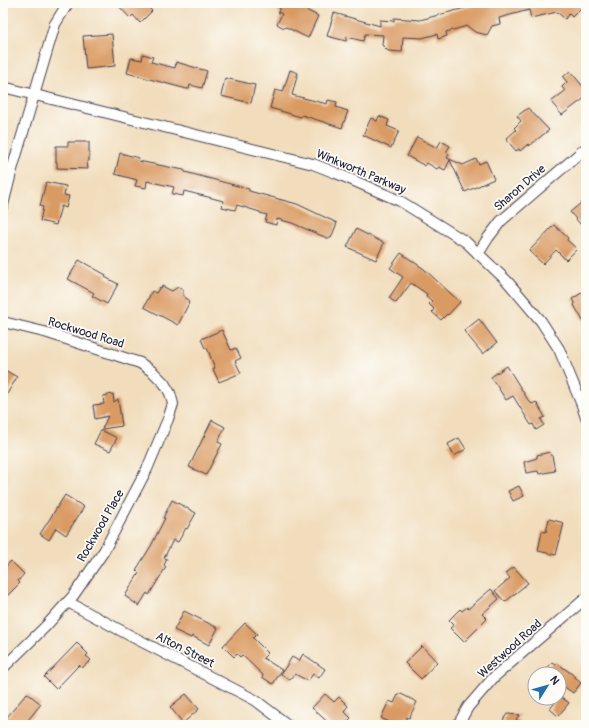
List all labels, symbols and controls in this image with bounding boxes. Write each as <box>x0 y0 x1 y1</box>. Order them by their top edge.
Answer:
street label: Winkworth Parkway <box>314 146 408 198</box>
street label: Sharon Drive <box>491 161 549 215</box>
street label: Rockwood Road <box>46 314 126 352</box>
street label: Rockwood Place <box>74 487 128 565</box>
street label: Westwood Road <box>475 616 545 682</box>
street label: Alton Street <box>153 629 217 671</box>
north arrow <box>527 666 567 706</box>
text: N <box>547 673 562 688</box>

